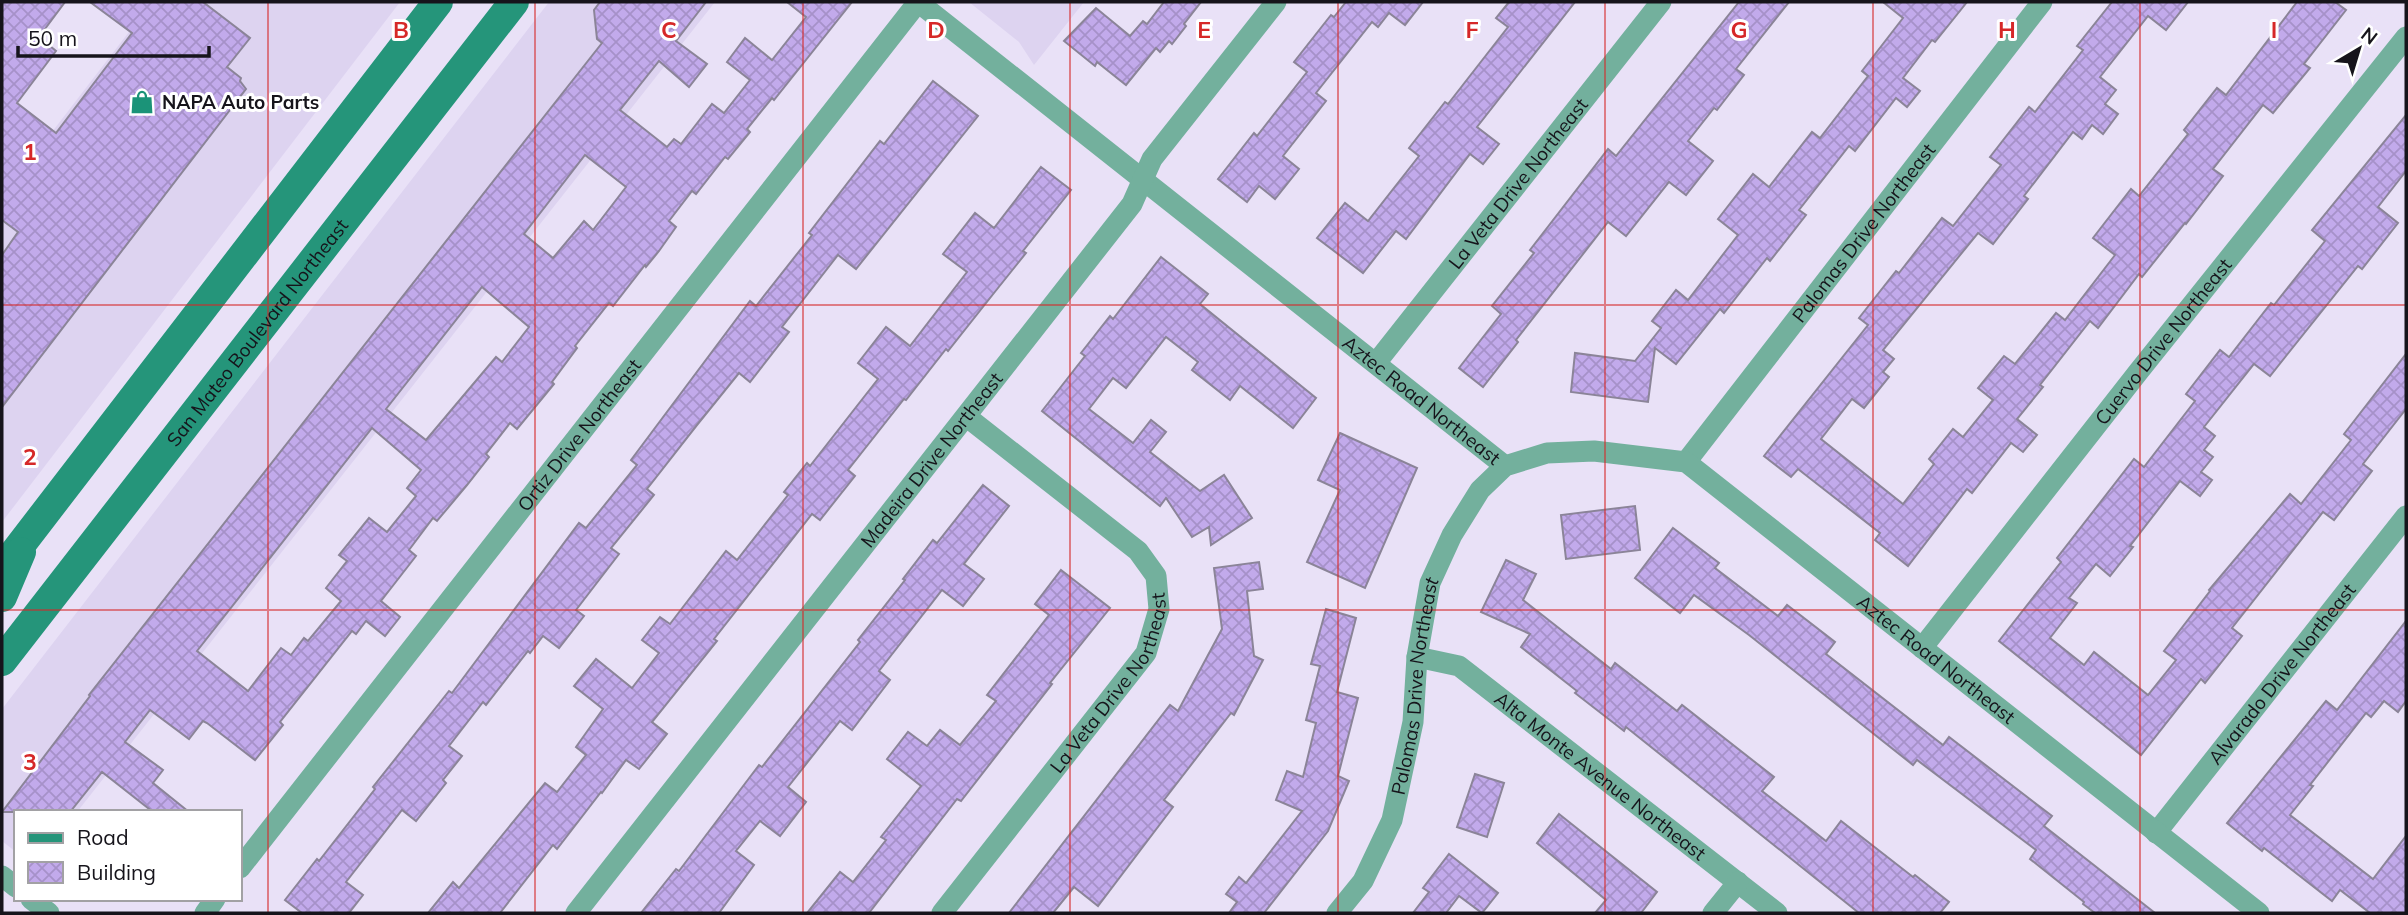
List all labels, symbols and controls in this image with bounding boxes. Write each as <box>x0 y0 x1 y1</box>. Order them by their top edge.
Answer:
scale bar <box>18 14 208 58</box>
north arrow <box>2324 14 2394 84</box>
text: B <box>393 15 409 44</box>
text: C <box>661 15 677 44</box>
text: D <box>927 15 945 44</box>
text: E <box>1197 15 1211 44</box>
text: F <box>1465 15 1479 44</box>
text: G <box>1730 15 1748 44</box>
text: H <box>1998 15 2016 44</box>
text: I <box>2271 15 2277 44</box>
text: N <box>2356 22 2383 49</box>
text: 50 m <box>28 25 77 51</box>
shop icon: NAPA Auto Parts <box>128 88 156 116</box>
place label: NAPA Auto Parts <box>162 90 319 114</box>
street label: La Veta Drive Northeast <box>1443 93 1593 274</box>
text: 1 <box>23 137 37 166</box>
street label: Palomas Drive Northeast <box>1787 138 1941 327</box>
street label: San Mateo Boulevard Northeast <box>161 214 353 451</box>
street label: Cuervo Drive Northeast <box>2089 253 2237 430</box>
street label: Aztec Road Northeast <box>1338 330 1506 470</box>
street label: Ortiz Drive Northeast <box>512 354 646 516</box>
street label: Madeira Drive Northeast <box>855 367 1008 552</box>
text: 2 <box>23 442 37 471</box>
street label: Palomas Drive Northeast <box>1386 572 1443 797</box>
street label: Alvarado Drive Northeast <box>2203 578 2361 769</box>
street label: Aztec Road Northeast <box>1852 589 2021 729</box>
street label: La Veta Drive Northeast <box>1045 591 1171 778</box>
street label: Alta Monte Avenue Northeast <box>1490 686 1711 866</box>
text: 3 <box>23 747 37 776</box>
legend <box>14 810 242 901</box>
text: Road <box>77 824 128 850</box>
text: Building <box>77 859 156 885</box>

